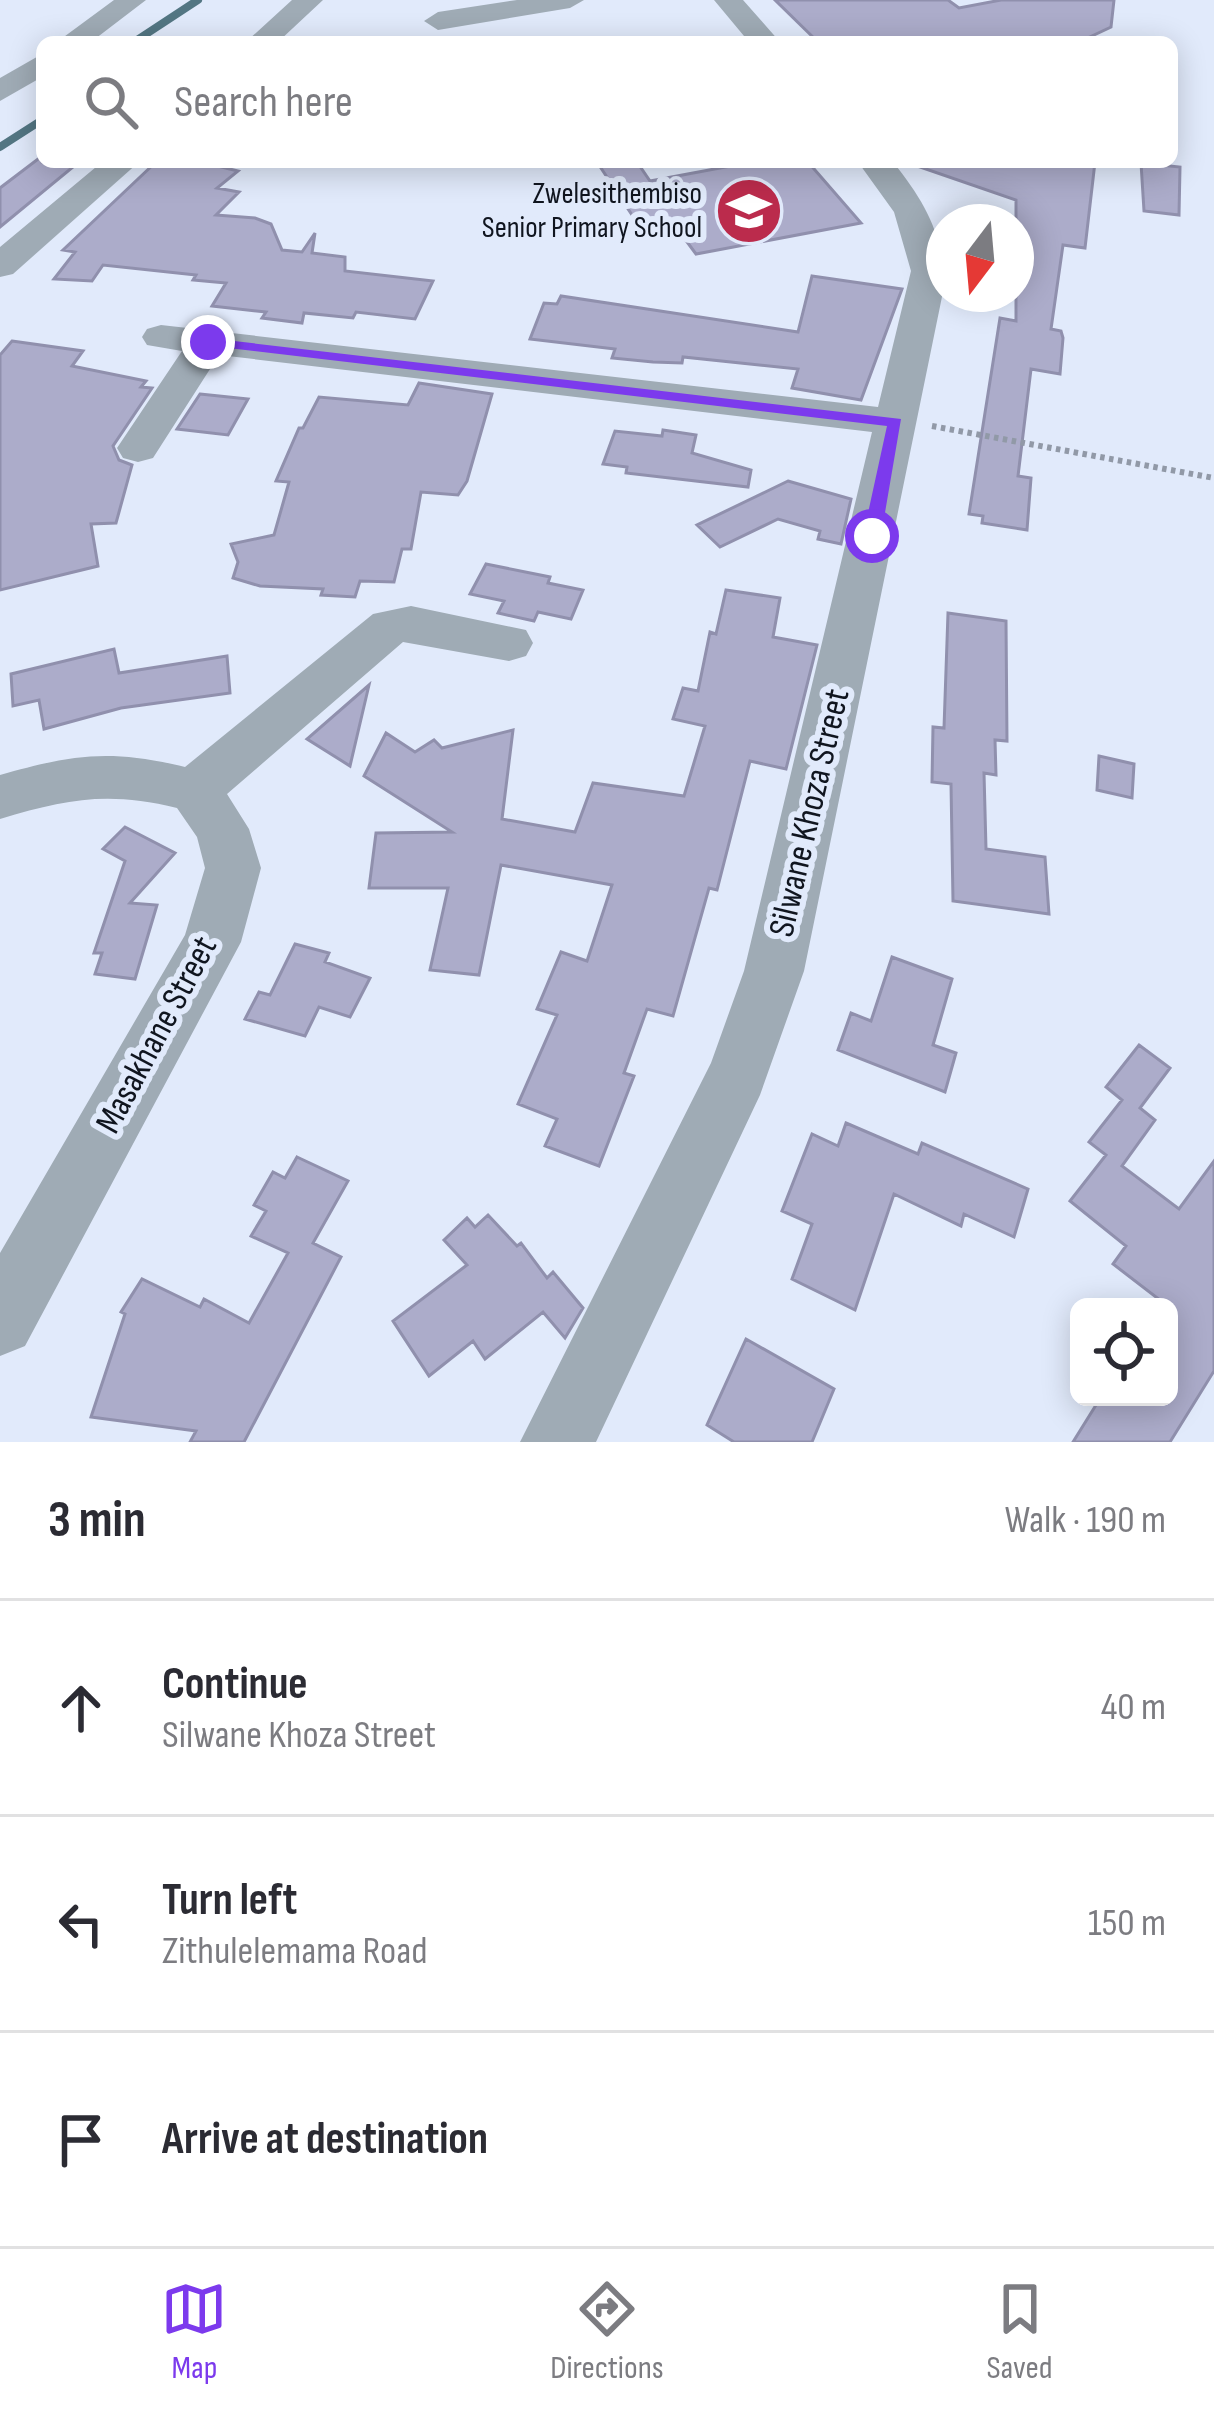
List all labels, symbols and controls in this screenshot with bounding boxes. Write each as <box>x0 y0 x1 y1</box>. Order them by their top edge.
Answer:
search box <box>36 36 1178 168</box>
icon: search <box>78 69 144 135</box>
text: Search here <box>174 75 353 130</box>
place label: Zwelesithembiso Senior Primary School <box>482 176 702 246</box>
school or university icon: Zwelesithembiso Senior Primary School <box>714 176 784 246</box>
north arrow <box>926 204 1034 312</box>
route end <box>181 315 235 369</box>
route start <box>845 509 899 563</box>
street label: Silwane Khoza Street <box>761 685 859 941</box>
street label: Masakhane Street <box>87 929 227 1141</box>
map controls <box>1070 1298 1178 1406</box>
button: locate <box>1070 1298 1178 1406</box>
text: 3 min <box>48 1490 146 1551</box>
text: Walk · 190 m <box>1005 1497 1166 1544</box>
text: Continue <box>162 1657 308 1712</box>
icon: ahead <box>48 1675 114 1741</box>
text: 40 m <box>1101 1684 1166 1731</box>
text: Silwane Khoza Street <box>162 1712 436 1759</box>
text: Turn left <box>162 1873 297 1928</box>
icon: left <box>48 1891 114 1957</box>
text: 150 m <box>1088 1900 1166 1947</box>
text: Zithulelemama Road <box>162 1928 427 1975</box>
icon: arrive <box>48 2107 114 2173</box>
text: Arrive at destination <box>162 2112 488 2167</box>
tab: Map <box>161 2276 227 2388</box>
tab: Directions <box>550 2276 664 2388</box>
tab: Saved <box>986 2276 1053 2388</box>

